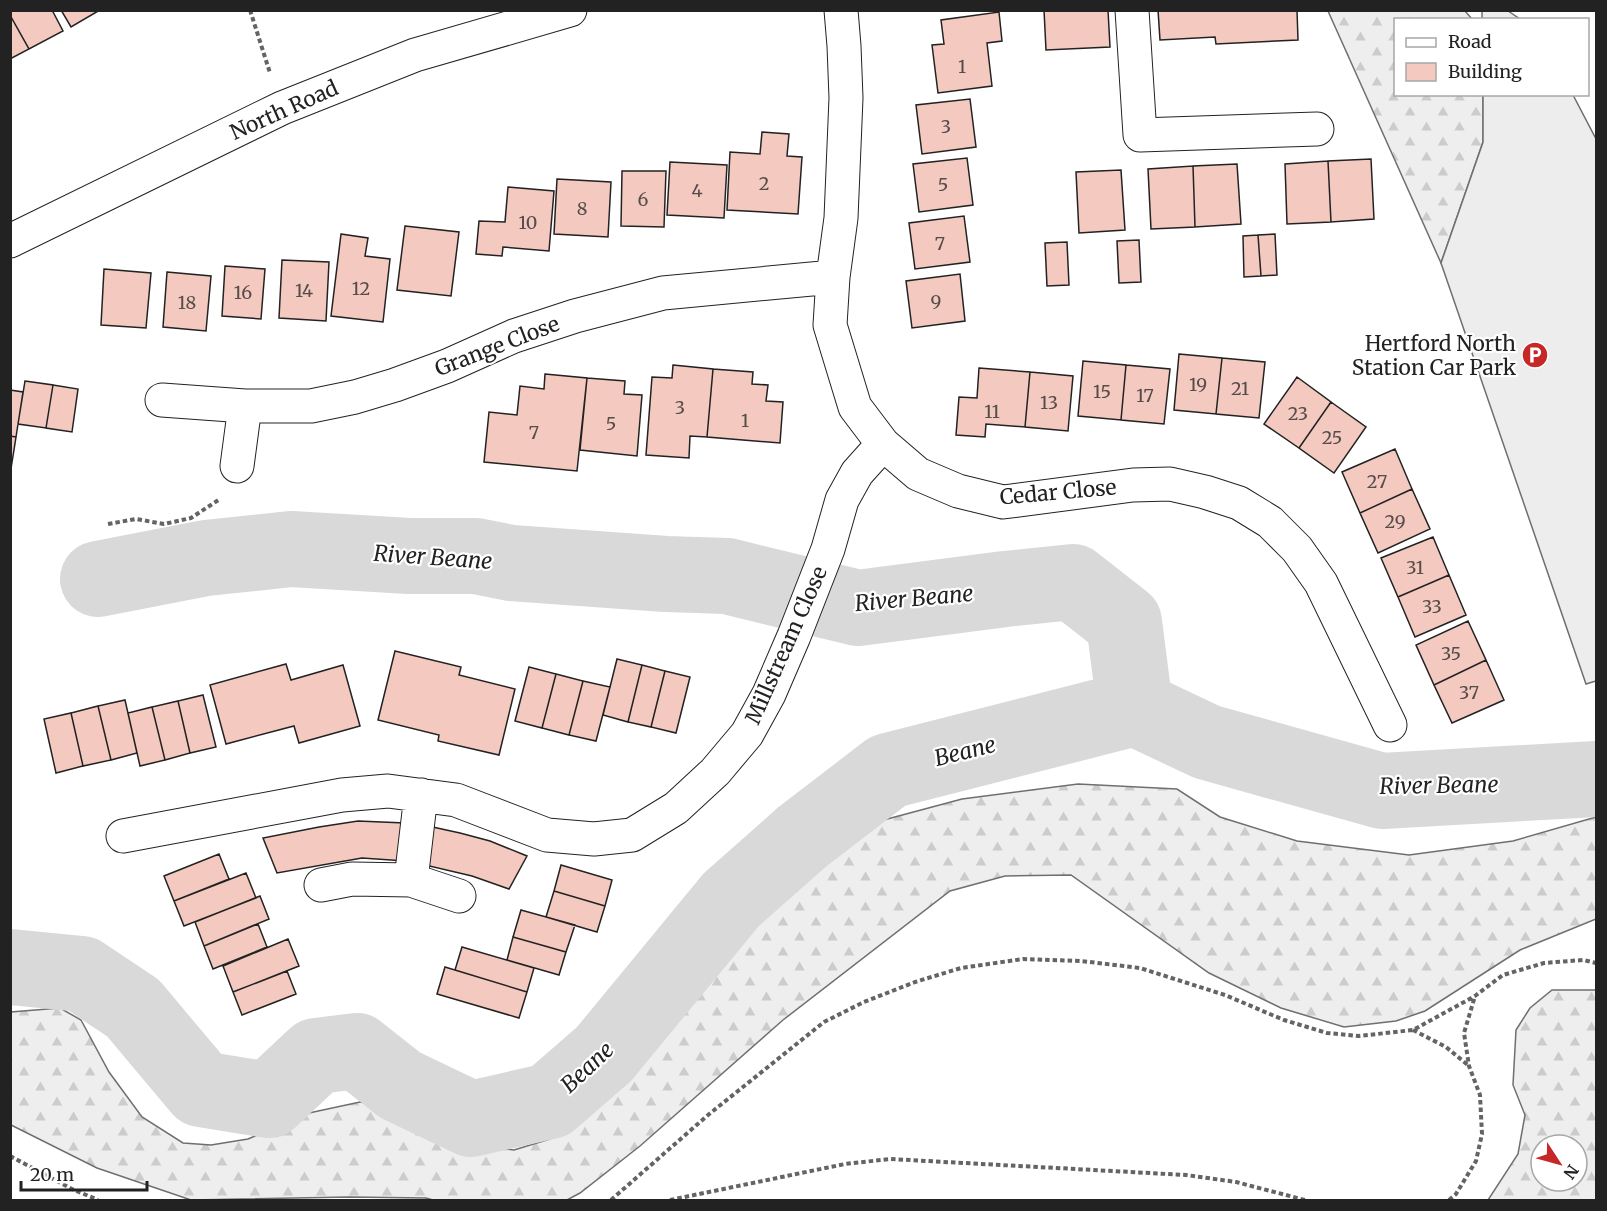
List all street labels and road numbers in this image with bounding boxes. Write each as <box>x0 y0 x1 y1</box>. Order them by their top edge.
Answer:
street label: North Road <box>226 74 343 146</box>
street label: Grange Close <box>431 310 563 382</box>
street label: Cedar Close <box>999 473 1118 511</box>
street label: Millstream Close <box>739 562 833 728</box>

